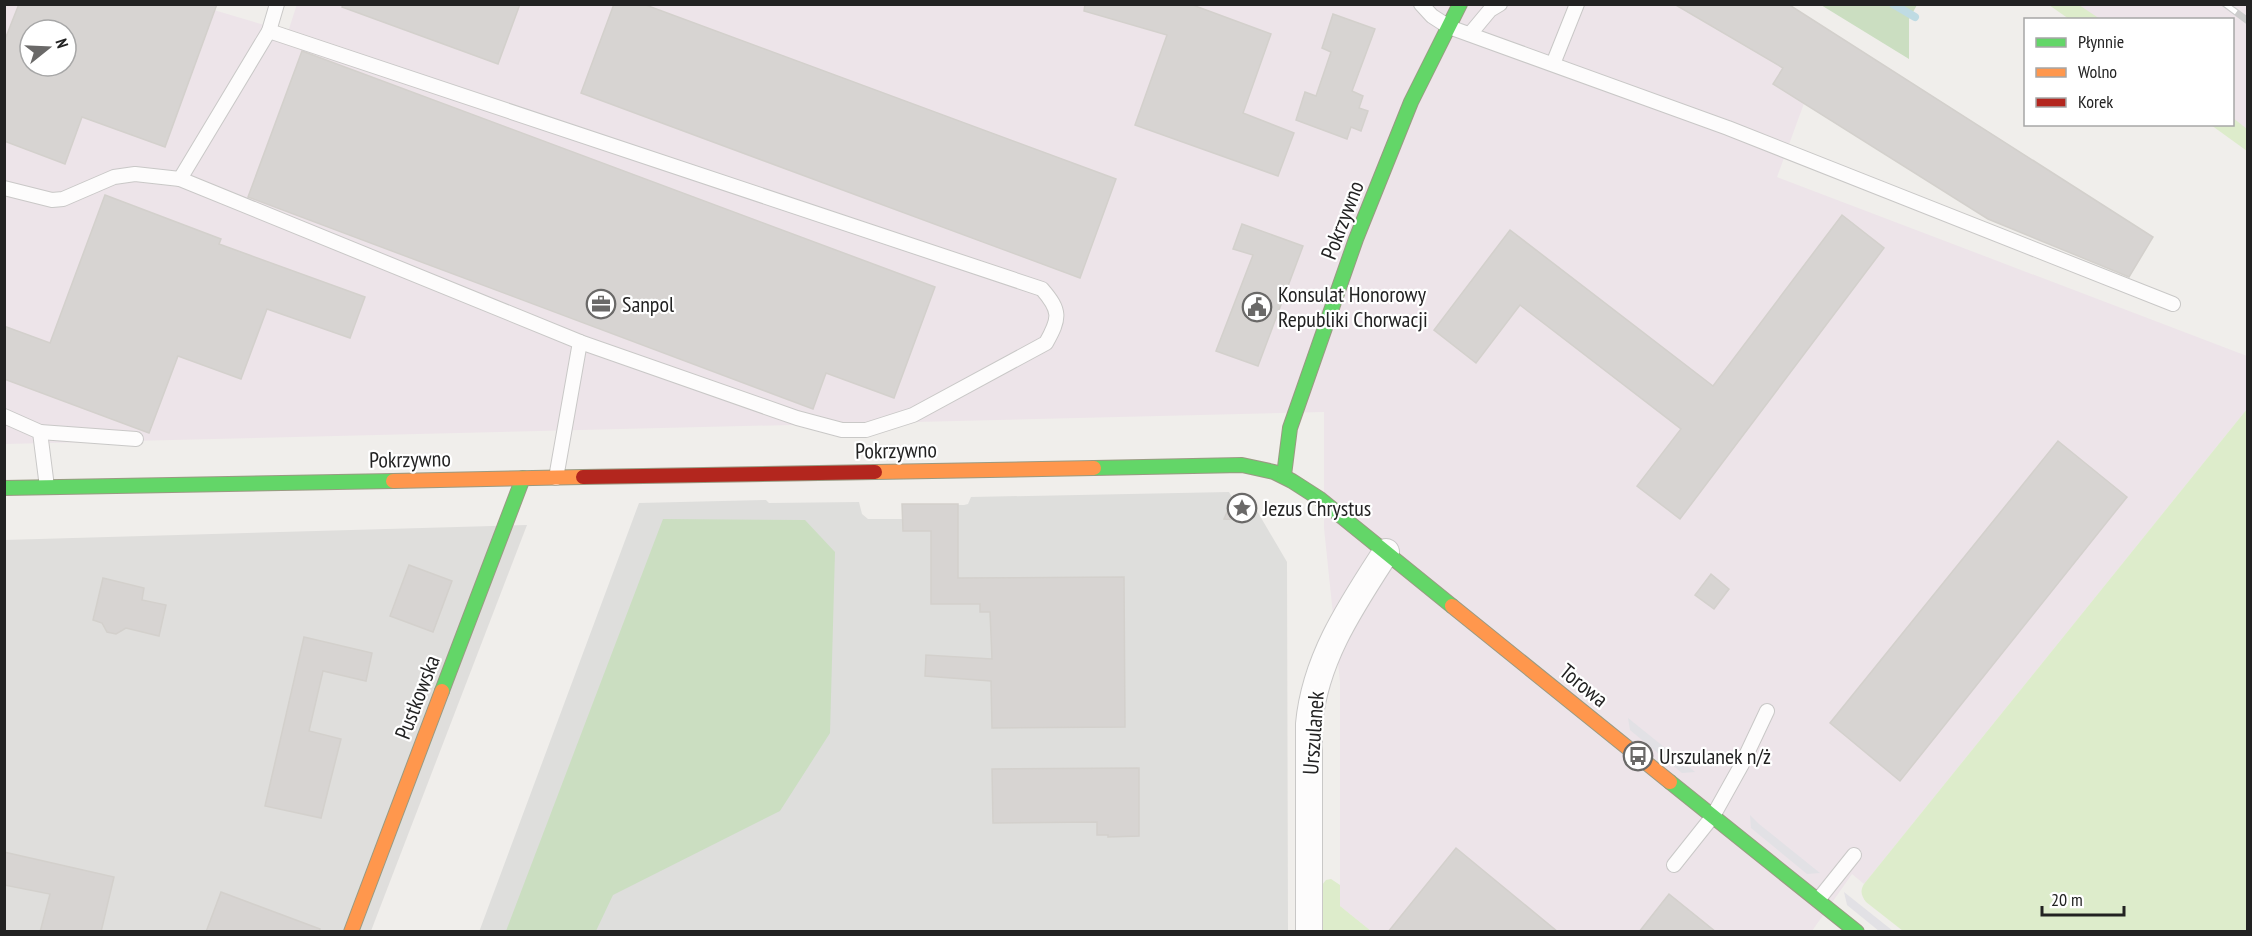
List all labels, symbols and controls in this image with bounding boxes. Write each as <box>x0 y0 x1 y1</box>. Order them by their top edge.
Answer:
north arrow <box>18 18 78 78</box>
legend <box>2024 18 2234 126</box>
text: Płynnie <box>2078 30 2124 53</box>
text: N <box>51 36 73 51</box>
text: Wolno <box>2078 60 2117 83</box>
text: Korek <box>2078 90 2113 113</box>
street label: Pokrzywno <box>1314 177 1370 263</box>
place label: Konsulat Honorowy Republiki Chorwacji <box>1278 280 1428 333</box>
office icon: Sanpol <box>585 288 617 320</box>
place label: Sanpol <box>622 290 675 318</box>
public building icon: Konsulat Honorowy Republiki Chorwacji <box>1241 291 1273 323</box>
street label: Pokrzywno <box>855 435 937 465</box>
street label: Pokrzywno <box>369 444 451 474</box>
place icon: Jezus Chrystus <box>1226 492 1258 524</box>
place label: Jezus Chrystus <box>1262 494 1371 522</box>
street label: Pustkowska <box>388 651 446 743</box>
street label: Torowa <box>1554 657 1614 713</box>
street label: Urszulanek <box>1296 690 1330 776</box>
bus stop icon: Urszulanek n/ż <box>1622 740 1654 772</box>
place label: Urszulanek n/ż <box>1659 742 1771 770</box>
scale bar <box>2042 879 2124 917</box>
text: 20 m <box>2051 888 2083 911</box>

